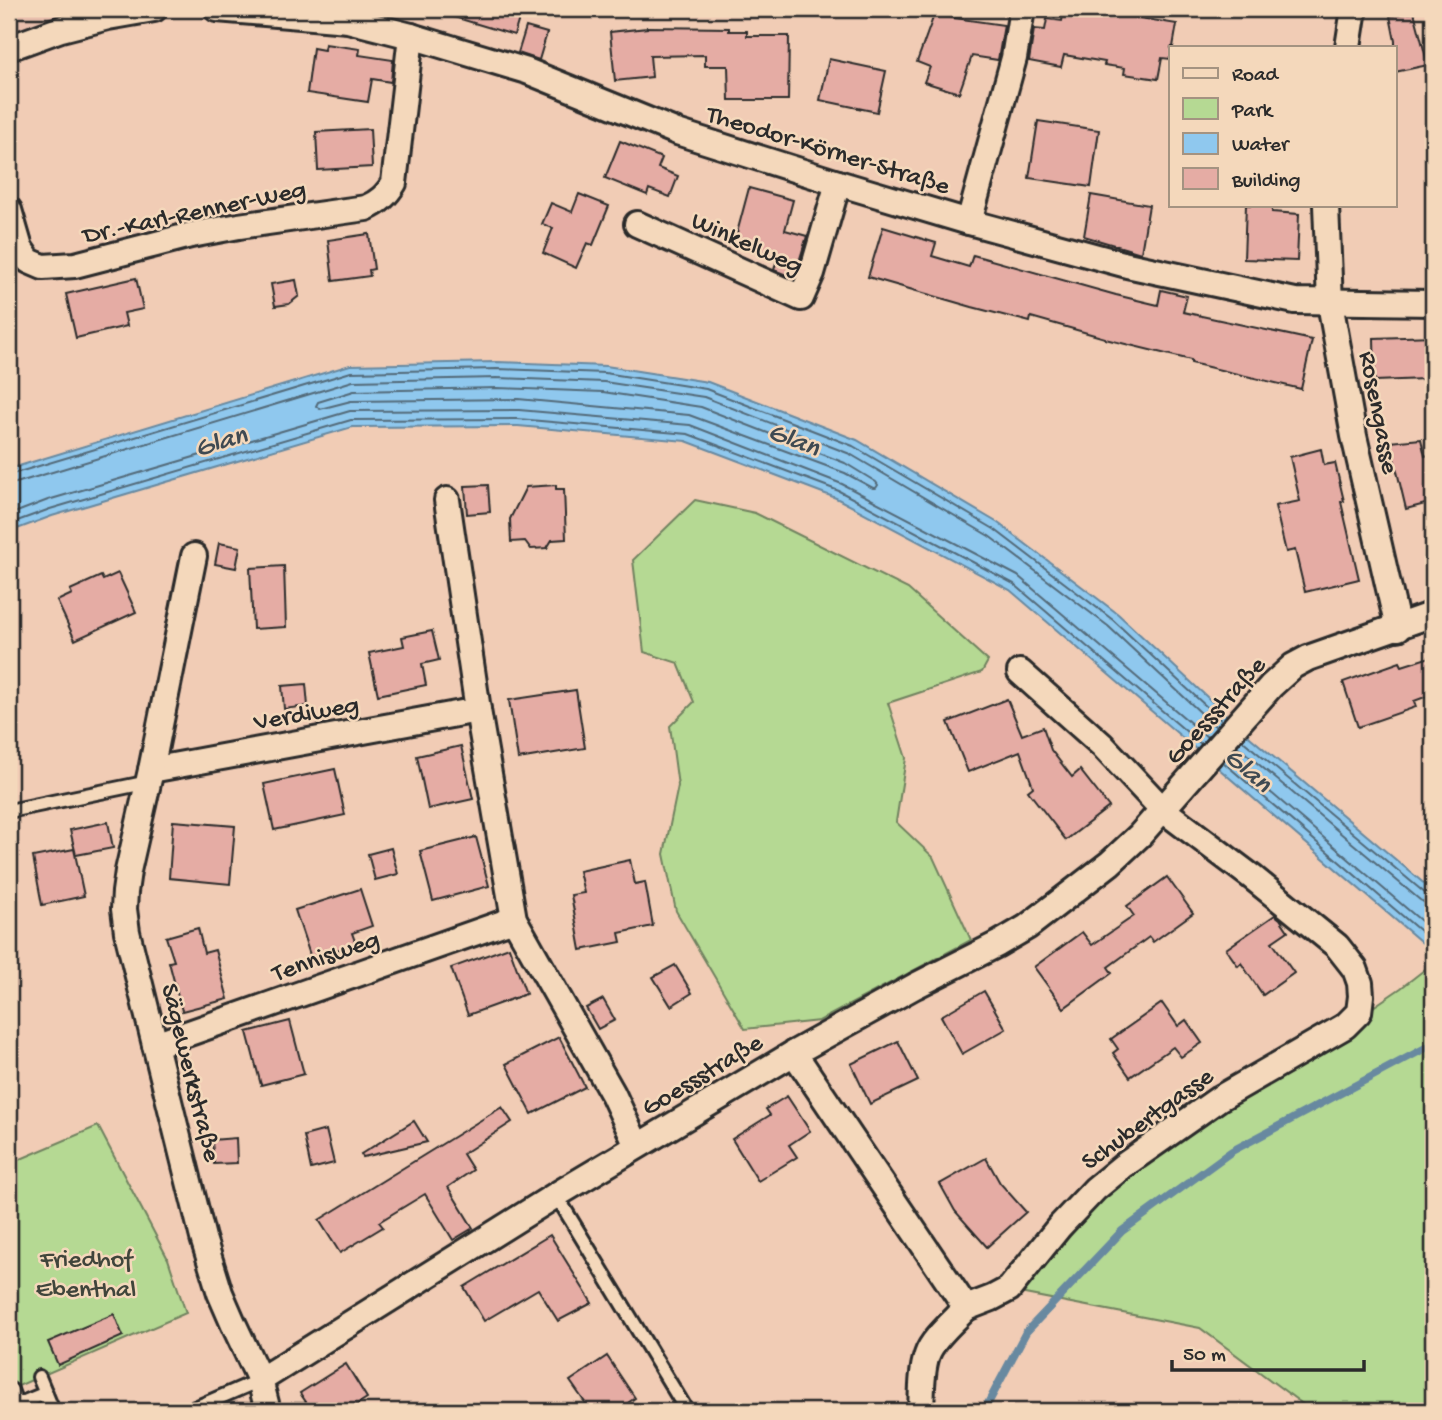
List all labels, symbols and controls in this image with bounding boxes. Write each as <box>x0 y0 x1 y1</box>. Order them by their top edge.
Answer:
legend <box>1169 46 1396 206</box>
text: Road <box>1232 64 1280 89</box>
street label: Theodor-Körner-Straße <box>700 100 954 204</box>
text: Park <box>1231 100 1275 125</box>
text: Water <box>1232 134 1290 159</box>
text: Building <box>1231 170 1301 195</box>
street label: Dr.-Karl-Renner-Weg <box>79 176 309 254</box>
street label: Winkelweg <box>685 207 807 284</box>
street label: Rosengasse <box>1350 349 1404 477</box>
water label: Glan <box>763 416 825 466</box>
water label: Glan <box>191 420 252 467</box>
street label: Goessstraße <box>1160 651 1275 773</box>
street label: Verdiweg <box>251 691 362 740</box>
water label: Glan <box>1216 742 1278 802</box>
street label: Tennisweg <box>267 925 384 992</box>
street label: Sägewerkstraße <box>152 981 226 1166</box>
street label: Goessstraße <box>637 1028 770 1125</box>
street label: Schubertgasse <box>1077 1062 1221 1179</box>
park label: Friedhof Ebenthal <box>36 1246 136 1307</box>
scale bar <box>1172 1329 1365 1373</box>
text: 50 m <box>1183 1344 1226 1369</box>

